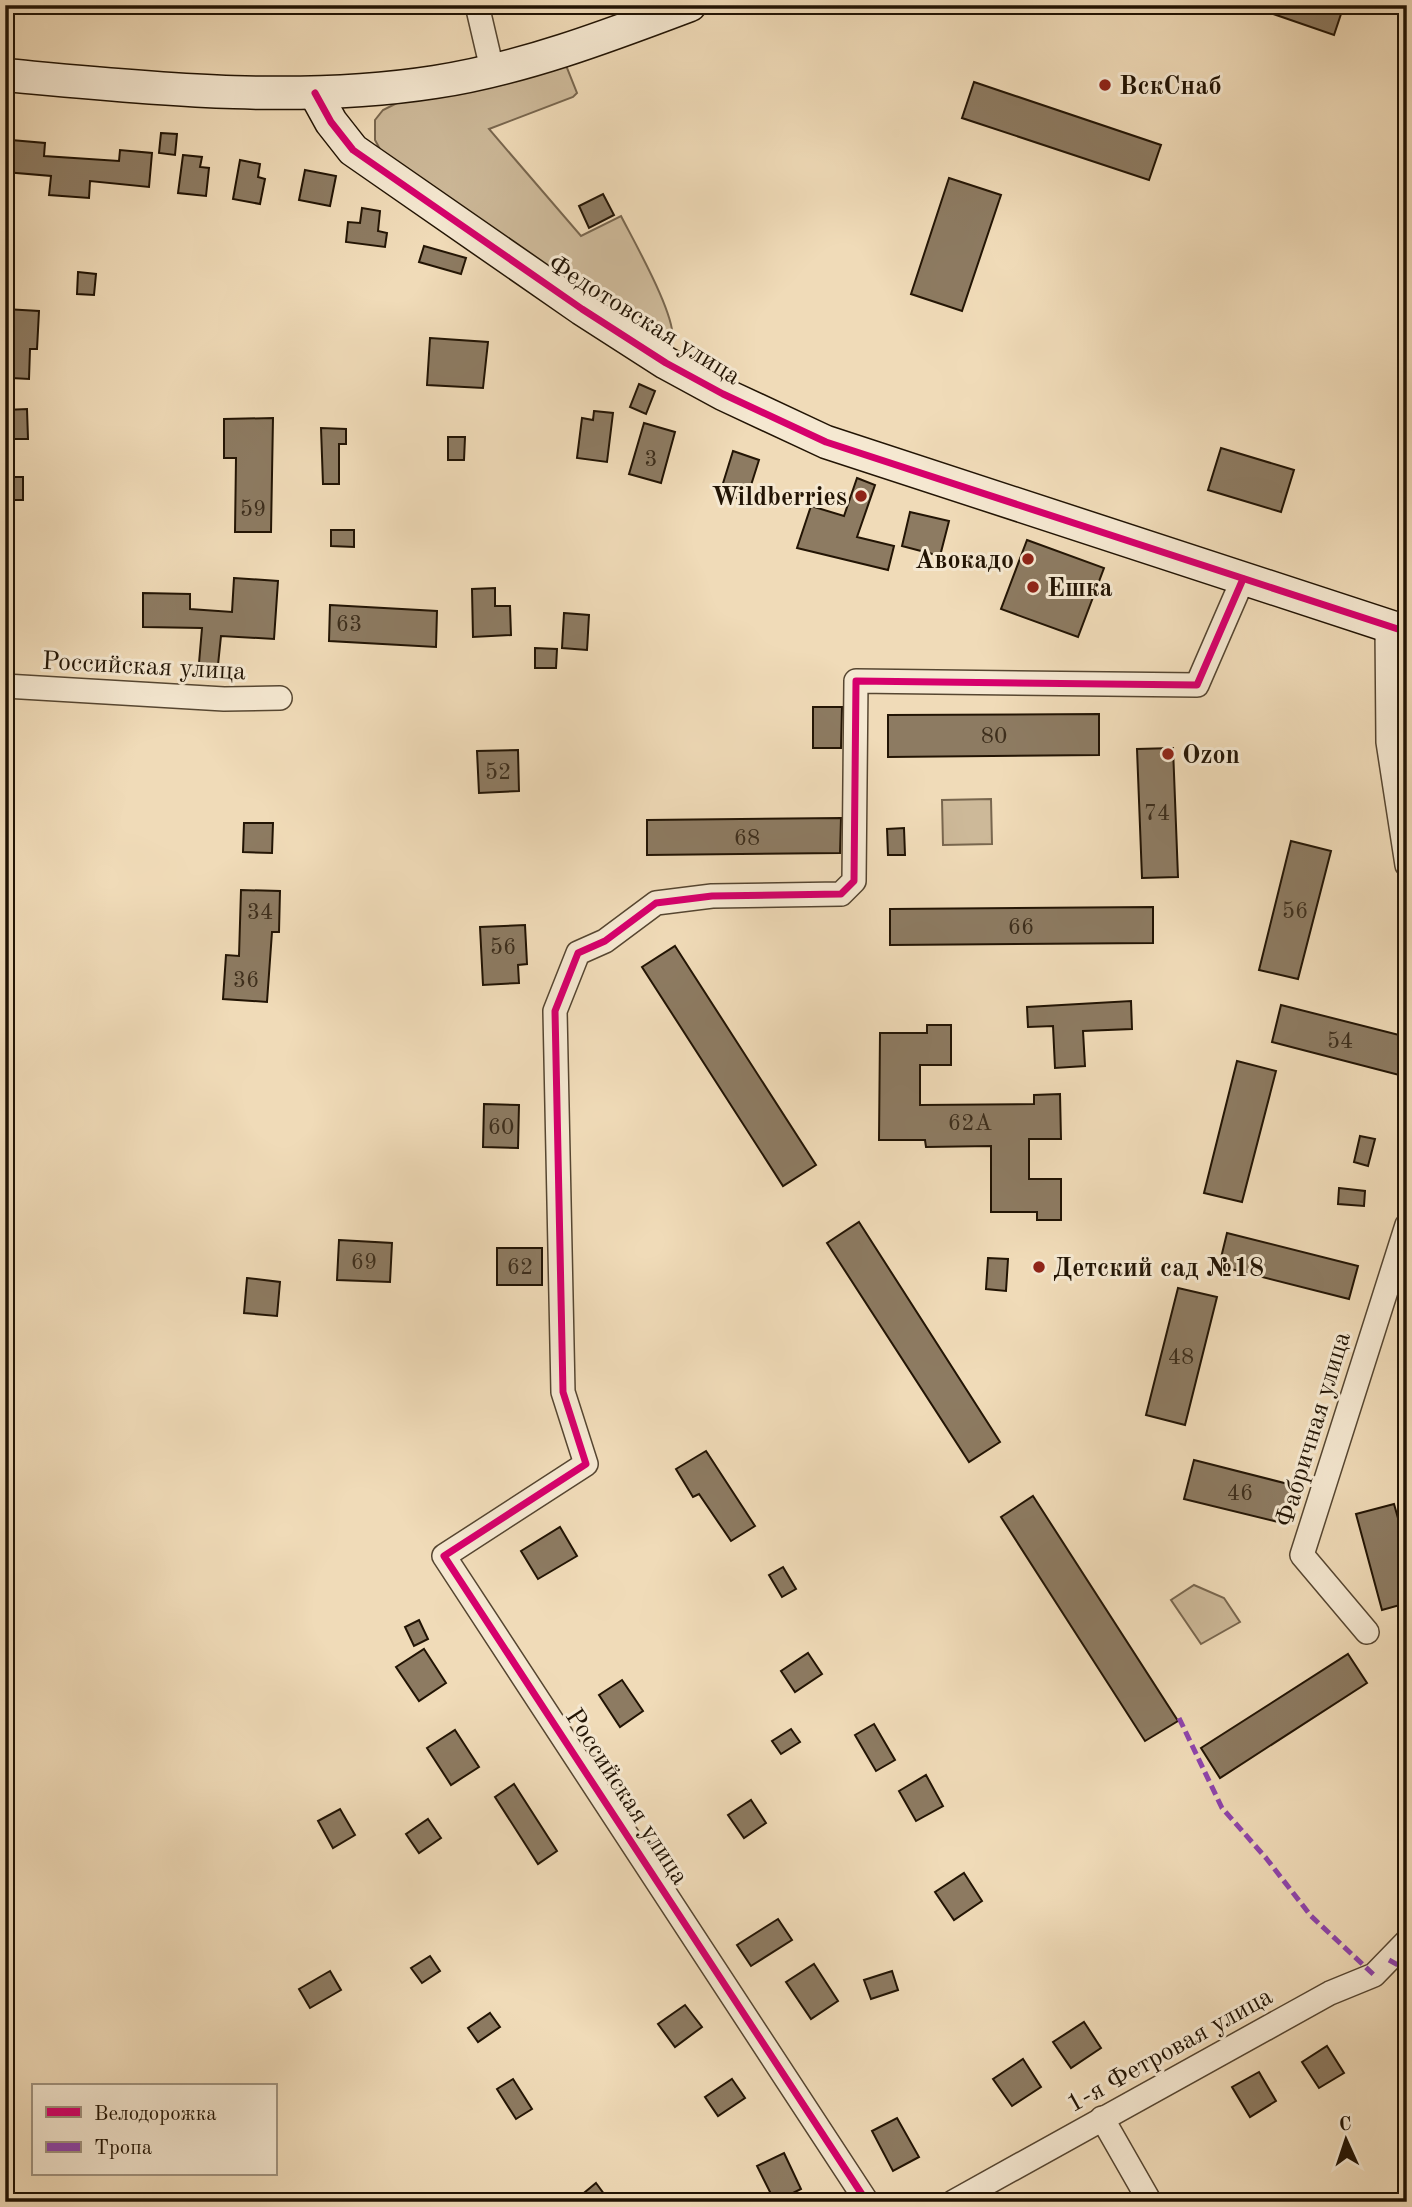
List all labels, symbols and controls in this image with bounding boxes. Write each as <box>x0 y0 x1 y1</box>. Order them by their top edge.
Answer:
place label: ВскСнаб <box>1119 74 1222 100</box>
marker: ВскСнаб <box>1097 77 1113 93</box>
street label: Федотовская улица <box>543 251 745 391</box>
house number: 3 <box>644 448 658 471</box>
place label: Wildberries <box>711 485 847 511</box>
marker: Wildberries <box>853 488 869 504</box>
house number: 59 <box>240 498 266 521</box>
place label: Авокадо <box>915 548 1014 574</box>
marker: Авокадо <box>1020 551 1036 567</box>
place label: Ешка <box>1047 576 1113 602</box>
marker: Ешка <box>1025 579 1041 595</box>
house number: 63 <box>336 613 362 636</box>
street label: Российская улица <box>41 649 247 685</box>
house number: 80 <box>981 725 1007 748</box>
place label: Ozon <box>1182 743 1240 769</box>
marker: Ozon <box>1160 746 1176 762</box>
house number: 52 <box>485 761 511 784</box>
house number: 74 <box>1144 802 1170 825</box>
house number: 68 <box>734 827 760 850</box>
house number: 56 <box>1282 900 1308 923</box>
house number: 34 <box>247 901 273 924</box>
house number: 66 <box>1008 916 1034 939</box>
house number: 56 <box>490 936 516 959</box>
house number: 36 <box>233 969 259 992</box>
house number: 54 <box>1327 1030 1353 1053</box>
house number: 62А <box>948 1112 993 1135</box>
house number: 60 <box>488 1116 514 1139</box>
house number: 69 <box>351 1251 377 1274</box>
house number: 62 <box>507 1256 533 1279</box>
place label: Детский сад №18 <box>1053 1256 1264 1282</box>
marker: Детский сад №18 <box>1031 1259 1047 1275</box>
street label: Фабричная улица <box>1272 1329 1356 1530</box>
house number: 48 <box>1168 1346 1194 1369</box>
house number: 46 <box>1227 1482 1253 1505</box>
street label: Российская улица <box>560 1704 693 1890</box>
street label: 1-я Фетровая улица <box>1063 1983 1277 2118</box>
legend <box>32 2084 276 2176</box>
text: Велодорожка <box>94 2104 217 2125</box>
north arrow <box>1310 2106 1380 2176</box>
text: С <box>1338 2116 1352 2135</box>
text: Тропа <box>94 2138 152 2159</box>

